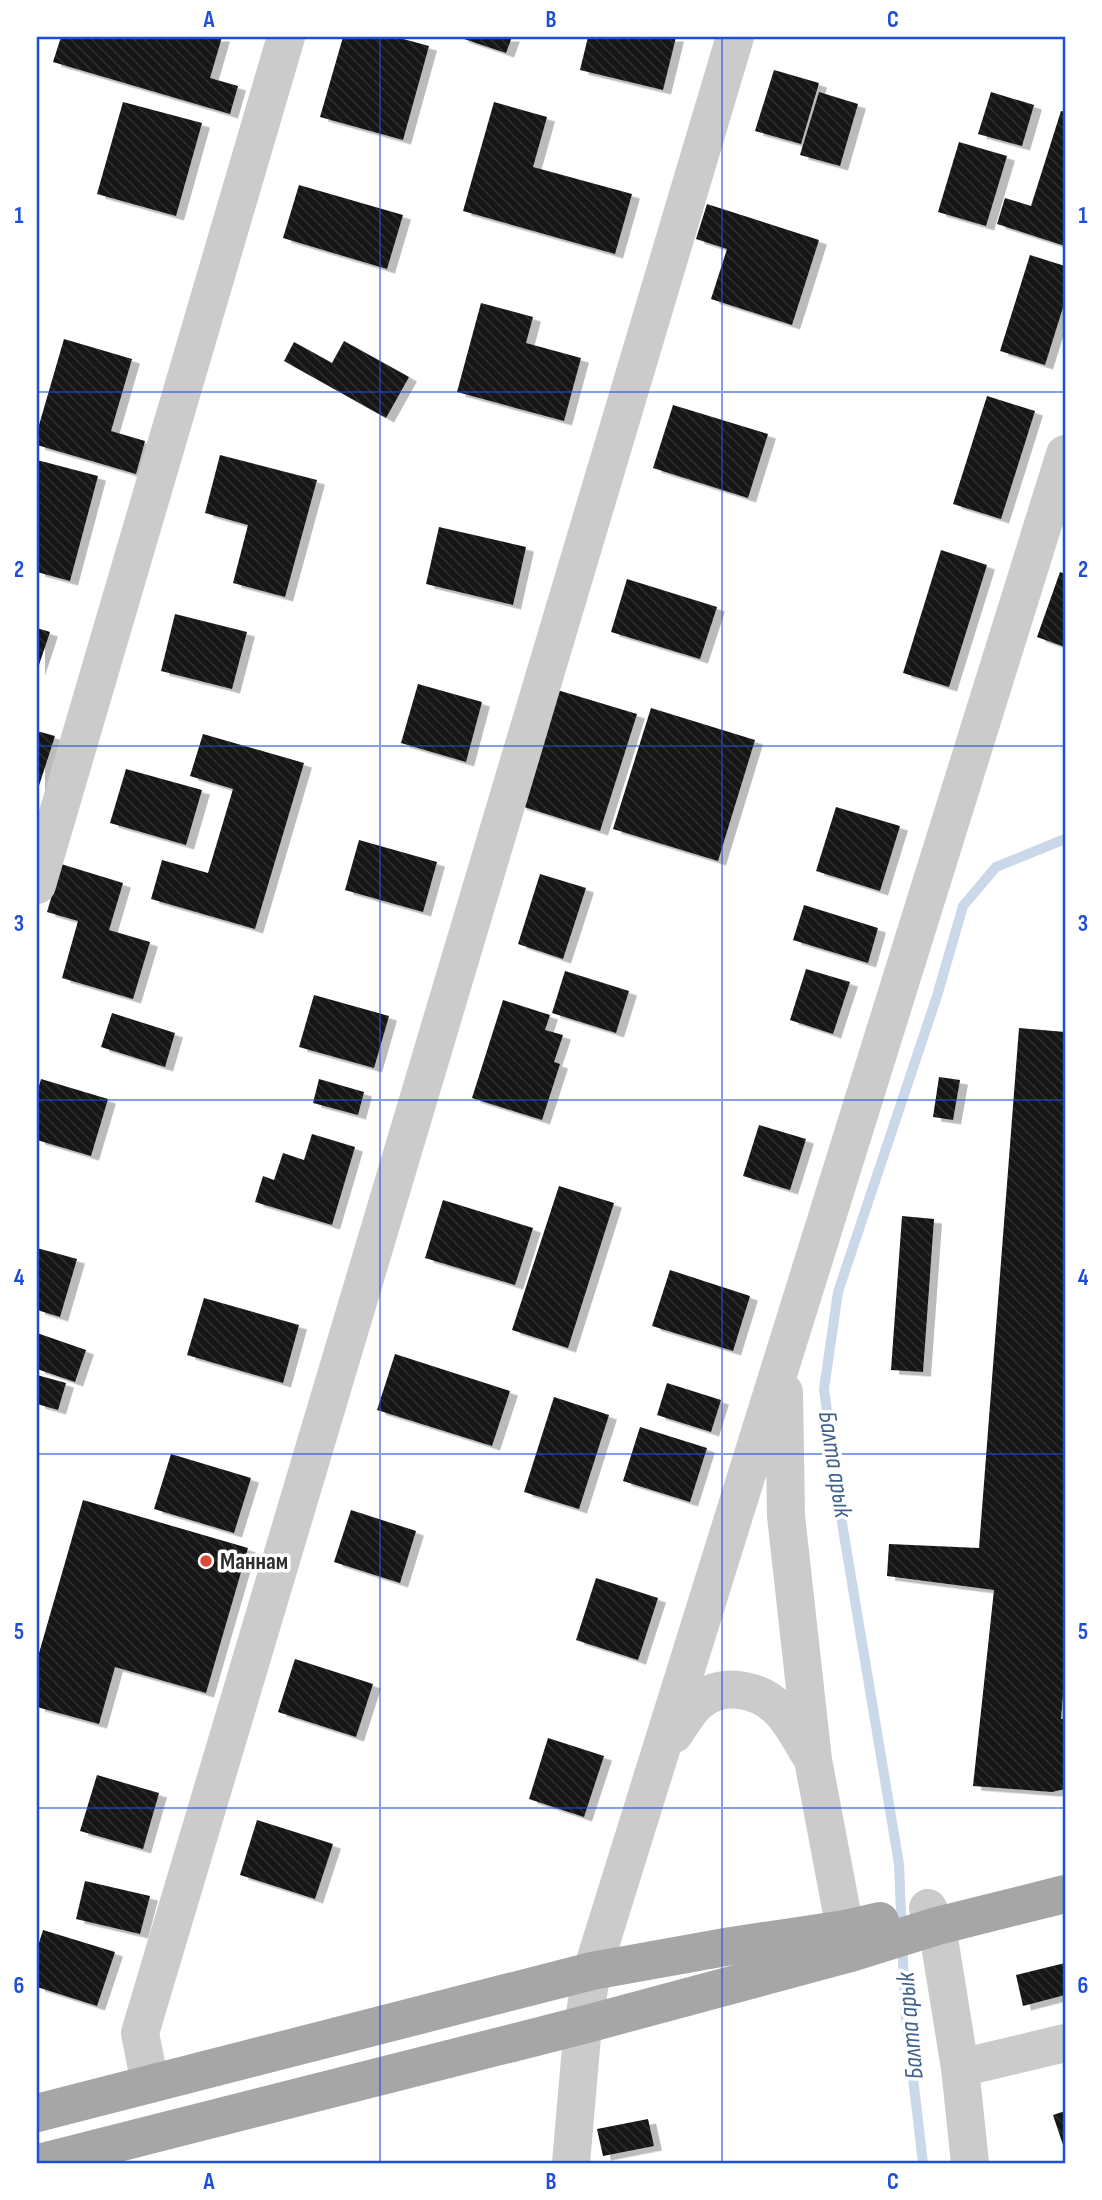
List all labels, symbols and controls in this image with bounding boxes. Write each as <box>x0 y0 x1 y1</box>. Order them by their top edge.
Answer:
text: A <box>203 6 216 34</box>
text: B <box>546 6 557 34</box>
text: C <box>887 6 899 34</box>
text: 1 <box>14 202 24 230</box>
text: 1 <box>1078 202 1088 230</box>
text: 2 <box>14 556 24 584</box>
text: 2 <box>1078 556 1088 584</box>
text: 3 <box>14 910 24 938</box>
text: 3 <box>1078 910 1088 938</box>
text: 4 <box>14 1264 25 1292</box>
text: 4 <box>1078 1264 1089 1292</box>
water label: Балта арык <box>811 1409 858 1521</box>
place label: Маннам <box>220 1547 288 1576</box>
marker: Маннам <box>198 1553 214 1569</box>
text: 5 <box>14 1618 24 1646</box>
text: 5 <box>1078 1618 1088 1646</box>
water label: Балта арык <box>890 1970 931 2081</box>
text: 6 <box>14 1972 24 2000</box>
text: 6 <box>1078 1972 1088 2000</box>
text: A <box>203 2168 216 2196</box>
text: B <box>546 2168 557 2196</box>
text: C <box>887 2168 899 2196</box>

